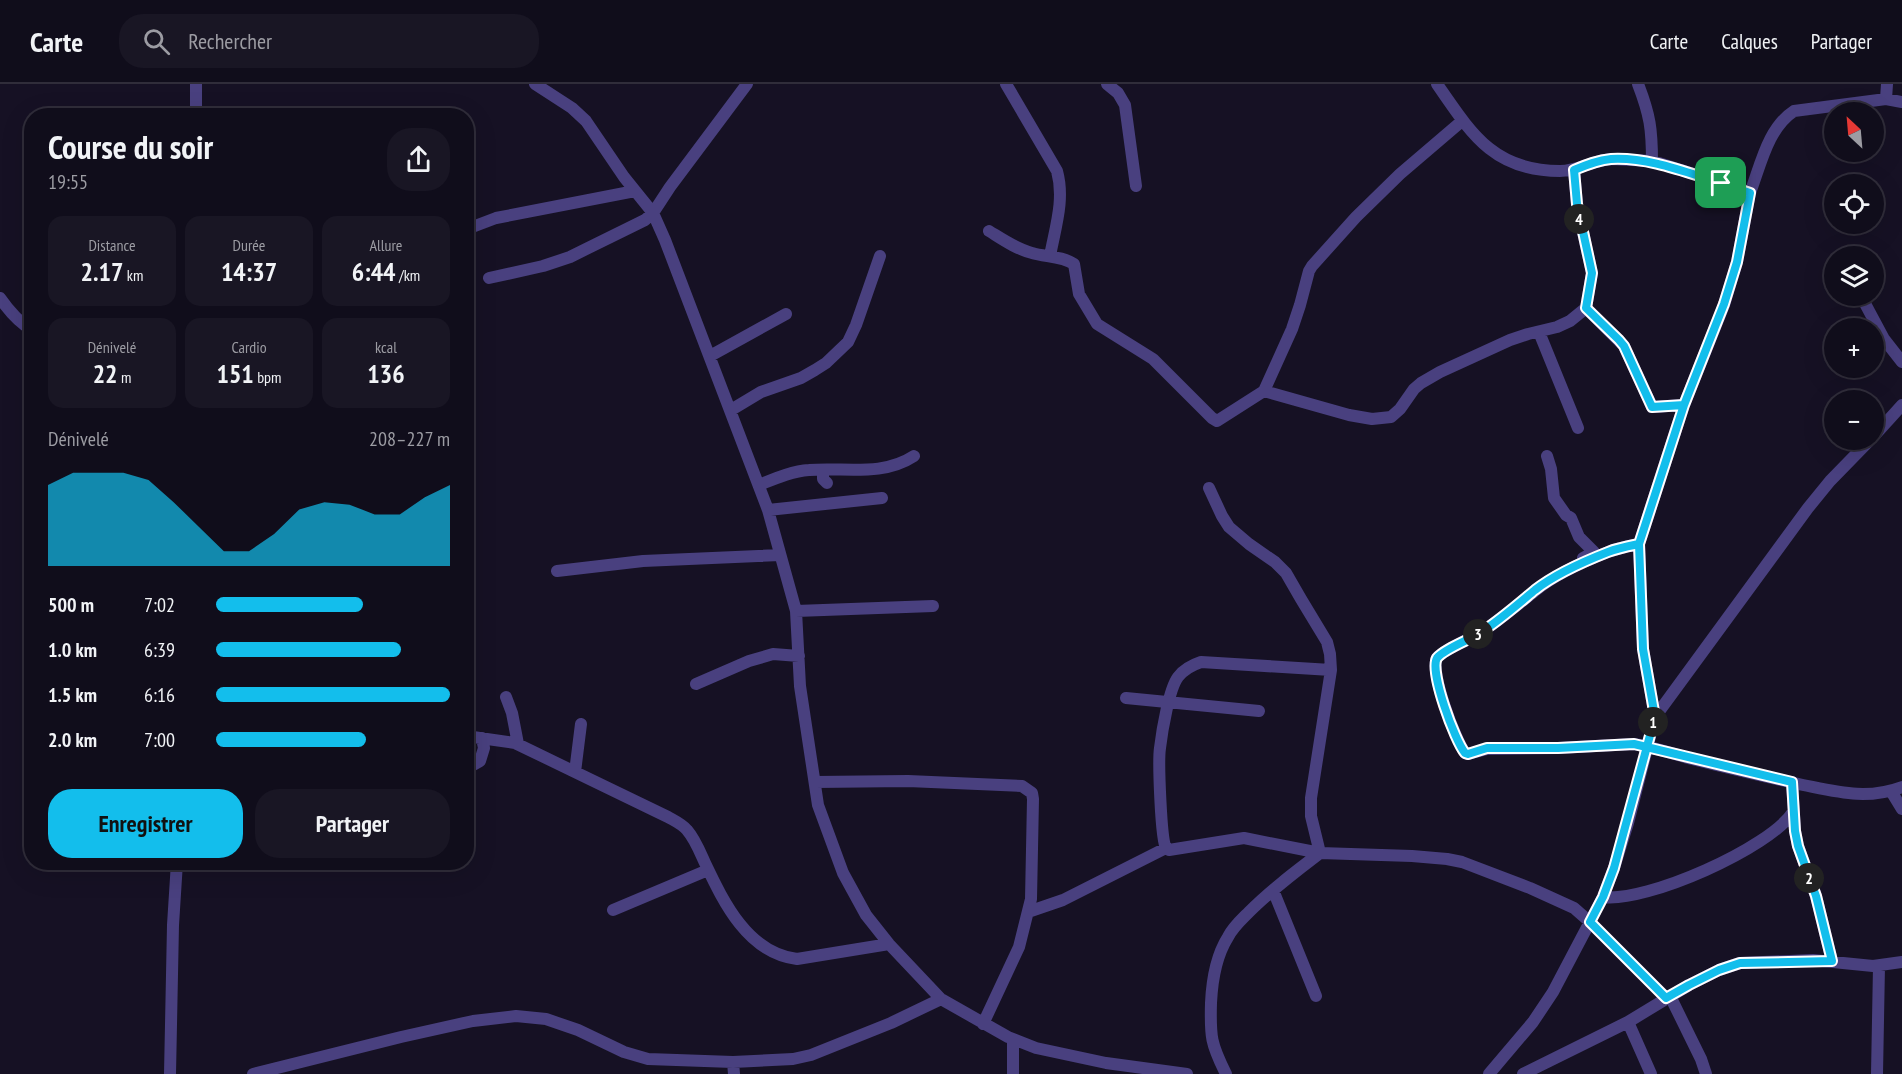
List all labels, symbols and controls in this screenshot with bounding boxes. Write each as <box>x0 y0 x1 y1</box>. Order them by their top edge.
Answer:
search box <box>119 14 539 68</box>
text: Carte <box>30 23 83 60</box>
icon: search <box>140 25 173 58</box>
text: Rechercher <box>188 27 272 55</box>
text: Carte <box>1650 28 1688 55</box>
text: Calques <box>1721 28 1778 55</box>
text: Partager <box>1811 28 1872 55</box>
north arrow <box>1824 102 1884 162</box>
map controls <box>1824 102 1884 450</box>
text: Course du soir <box>48 125 213 168</box>
button: share <box>387 128 450 191</box>
pin <box>1695 157 1746 208</box>
icon: arrive <box>1704 166 1737 199</box>
text: 19:55 <box>48 169 88 195</box>
button: locate <box>1824 174 1884 234</box>
pin: 4 <box>1564 204 1594 234</box>
text: 4 <box>1575 209 1583 229</box>
text: Distance <box>88 235 136 255</box>
text: Durée <box>233 235 265 255</box>
text: Allure <box>370 235 402 255</box>
button: layers <box>1824 246 1884 306</box>
text: 2.17 <box>81 255 123 288</box>
text: 14:37 <box>221 255 277 288</box>
text: 6:44 <box>352 255 396 288</box>
text: km <box>123 265 143 285</box>
text: /km <box>396 265 420 285</box>
button: + <box>1824 318 1884 378</box>
text: Dénivelé <box>88 337 136 357</box>
text: Cardio <box>231 337 267 357</box>
text: kcal <box>375 337 397 357</box>
text: 22 <box>93 357 118 390</box>
text: 151 <box>216 357 254 390</box>
text: 136 <box>367 357 405 390</box>
text: m <box>118 367 131 387</box>
text: bpm <box>254 367 282 387</box>
button: − <box>1824 390 1884 450</box>
text: Dénivelé <box>48 426 109 452</box>
text: 208–227 m <box>369 426 450 452</box>
text: 500 m <box>48 592 94 618</box>
text: 7:02 <box>144 592 175 618</box>
pin: 3 <box>1463 619 1493 649</box>
text: 3 <box>1474 624 1482 644</box>
text: 1.0 km <box>48 637 97 663</box>
text: 6:39 <box>144 637 175 663</box>
text: 1.5 km <box>48 682 97 708</box>
text: 6:16 <box>144 682 175 708</box>
pin: 1 <box>1638 707 1668 737</box>
text: 1 <box>1649 712 1657 732</box>
text: 2.0 km <box>48 727 97 753</box>
text: 7:00 <box>144 727 175 753</box>
button: Enregistrer <box>48 789 243 858</box>
button: Partager <box>255 789 450 858</box>
pin: 2 <box>1794 863 1824 893</box>
text: 2 <box>1805 868 1813 888</box>

